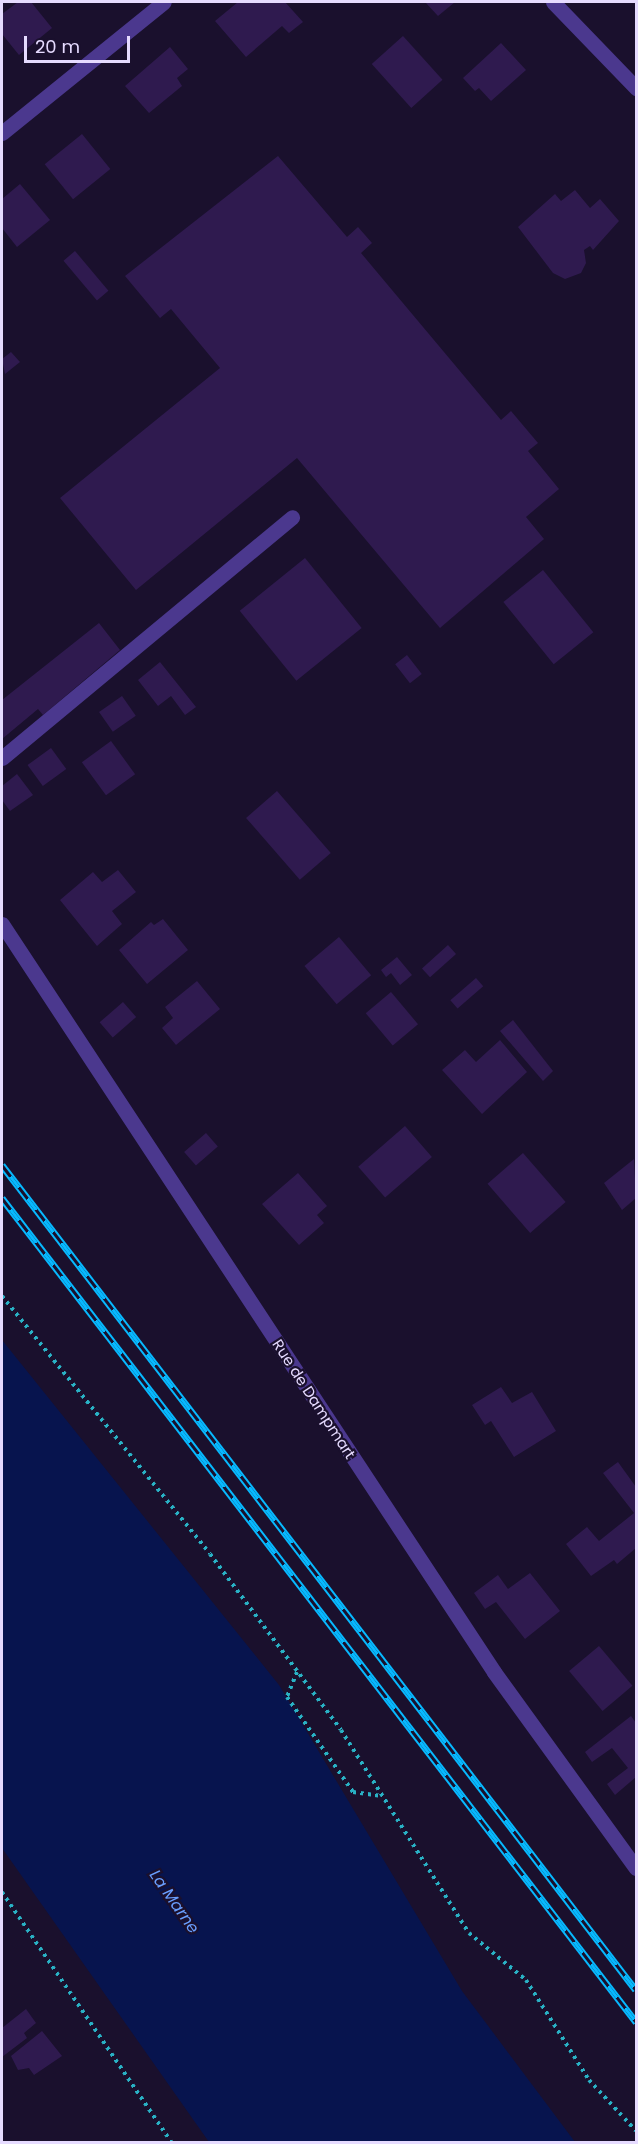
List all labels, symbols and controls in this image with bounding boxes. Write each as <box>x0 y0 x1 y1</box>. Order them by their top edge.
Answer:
scale bar <box>27 24 134 62</box>
text: 20 m <box>35 34 80 59</box>
street label: Rue de Dampmart <box>269 1336 359 1462</box>
water label: La Marne <box>145 1867 203 1937</box>

